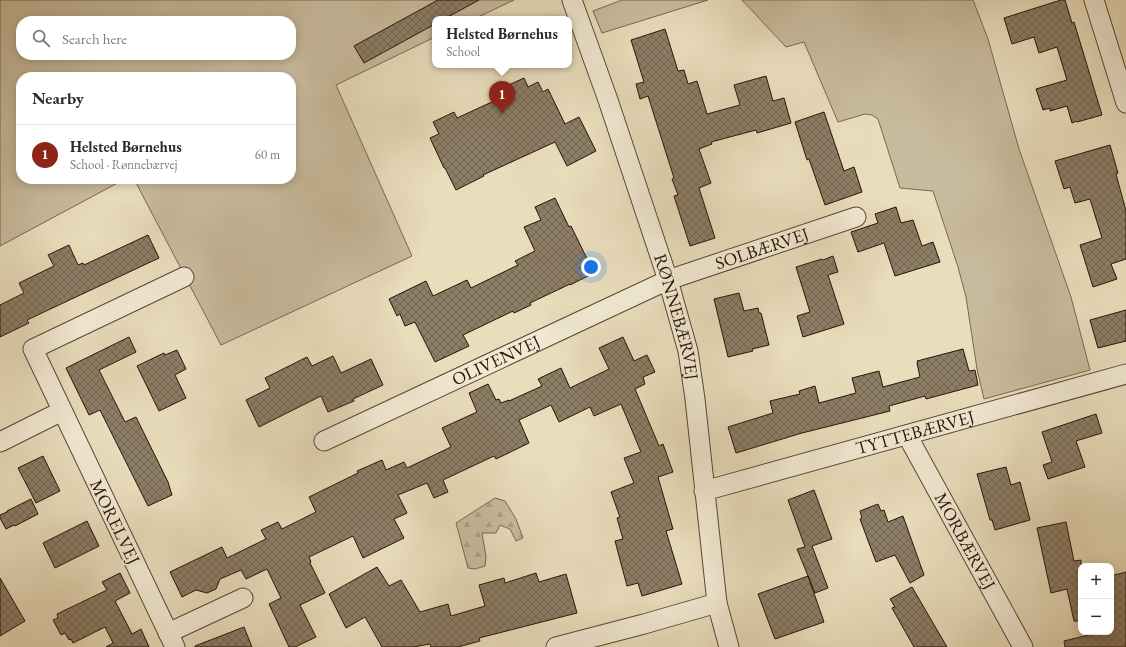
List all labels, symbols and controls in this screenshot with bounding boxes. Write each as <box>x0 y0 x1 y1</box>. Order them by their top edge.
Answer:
search box <box>16 16 296 60</box>
popup <box>432 16 572 68</box>
text: Helsted Børnehus <box>446 24 558 43</box>
icon: search <box>30 27 52 49</box>
text: Search here <box>62 29 127 48</box>
text: School <box>446 43 480 60</box>
pin: 1 <box>489 81 515 114</box>
text: Nearby <box>32 87 84 109</box>
text: Helsted Børnehus <box>70 137 182 156</box>
text: 1 <box>42 146 48 163</box>
text: 60 m <box>255 146 280 163</box>
text: School · Rønnebærvej <box>70 156 177 173</box>
street label: SOLBÆRVEJ <box>712 222 812 274</box>
street label: RØNNEBÆRVEJ <box>649 250 704 382</box>
your location <box>581 257 601 277</box>
street label: OLIVENVEJ <box>448 329 544 391</box>
street label: TYTTEBÆRVEJ <box>853 405 977 459</box>
street label: MORELVEJ <box>85 475 146 568</box>
street label: MORBÆRVEJ <box>930 488 1001 594</box>
map controls <box>1078 563 1114 635</box>
button: + <box>1078 563 1114 599</box>
button: − <box>1078 599 1114 635</box>

